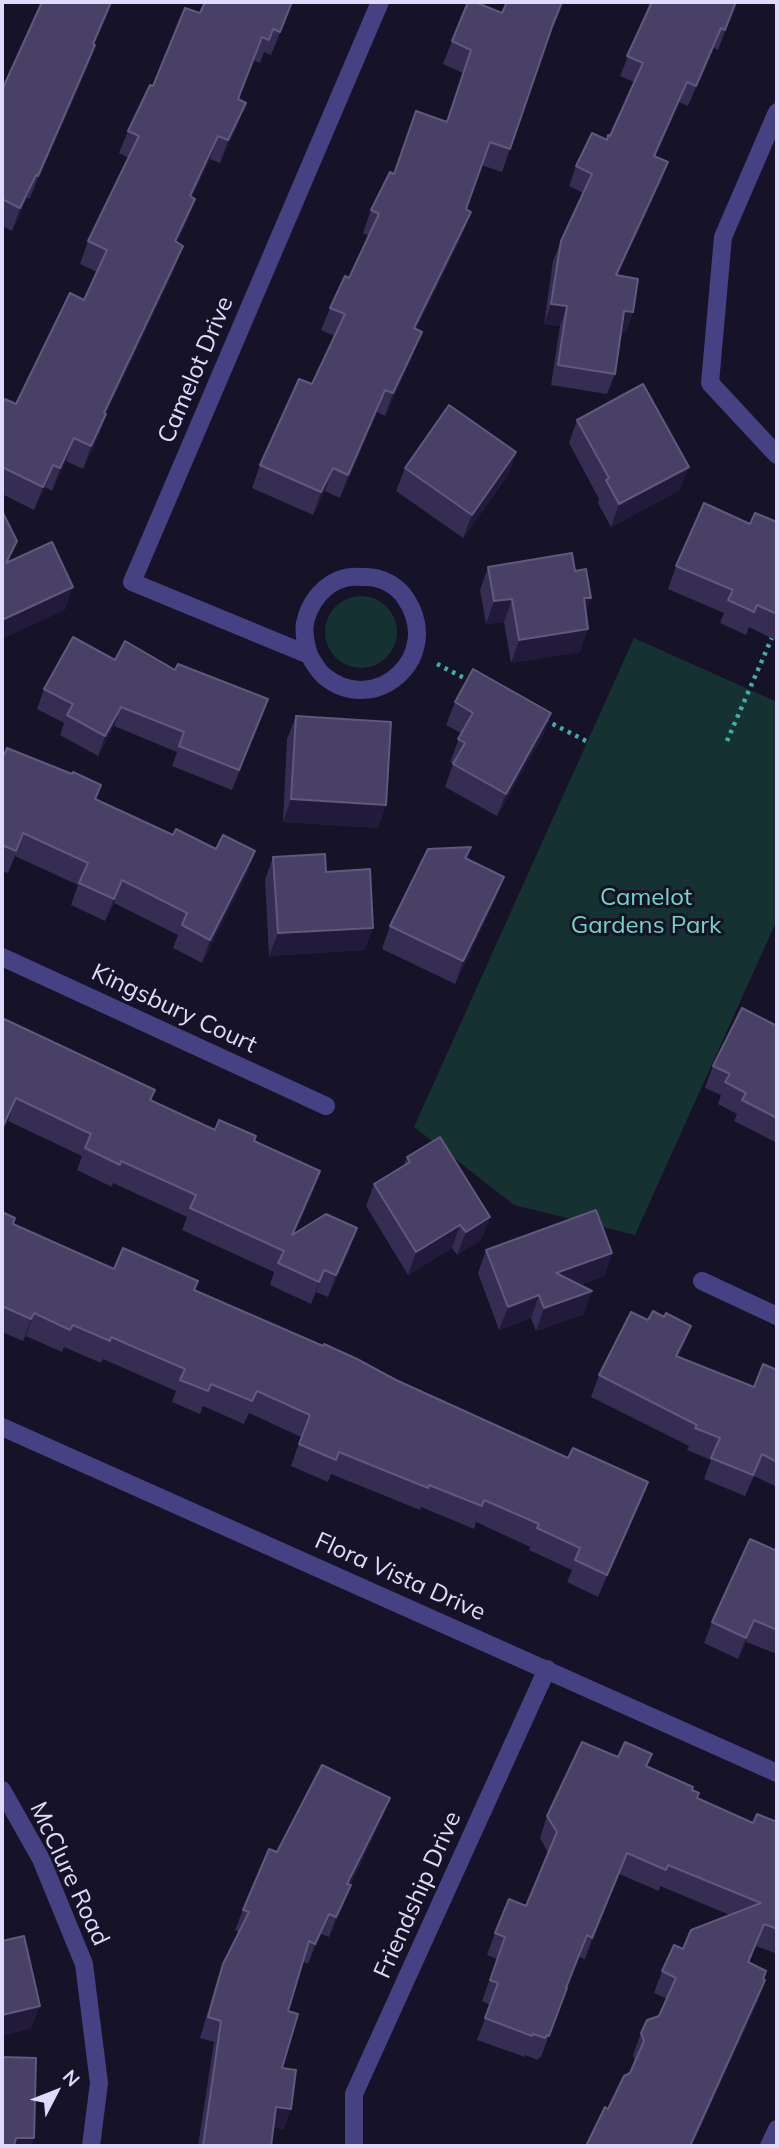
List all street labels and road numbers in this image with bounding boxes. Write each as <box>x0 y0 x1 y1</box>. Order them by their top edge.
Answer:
street label: Camelot Drive <box>152 292 240 448</box>
street label: Kingsbury Court <box>87 958 261 1060</box>
street label: Flora Vista Drive <box>310 1527 490 1627</box>
street label: McClure Road <box>23 1798 115 1950</box>
street label: Friendship Drive <box>368 1807 468 1983</box>

